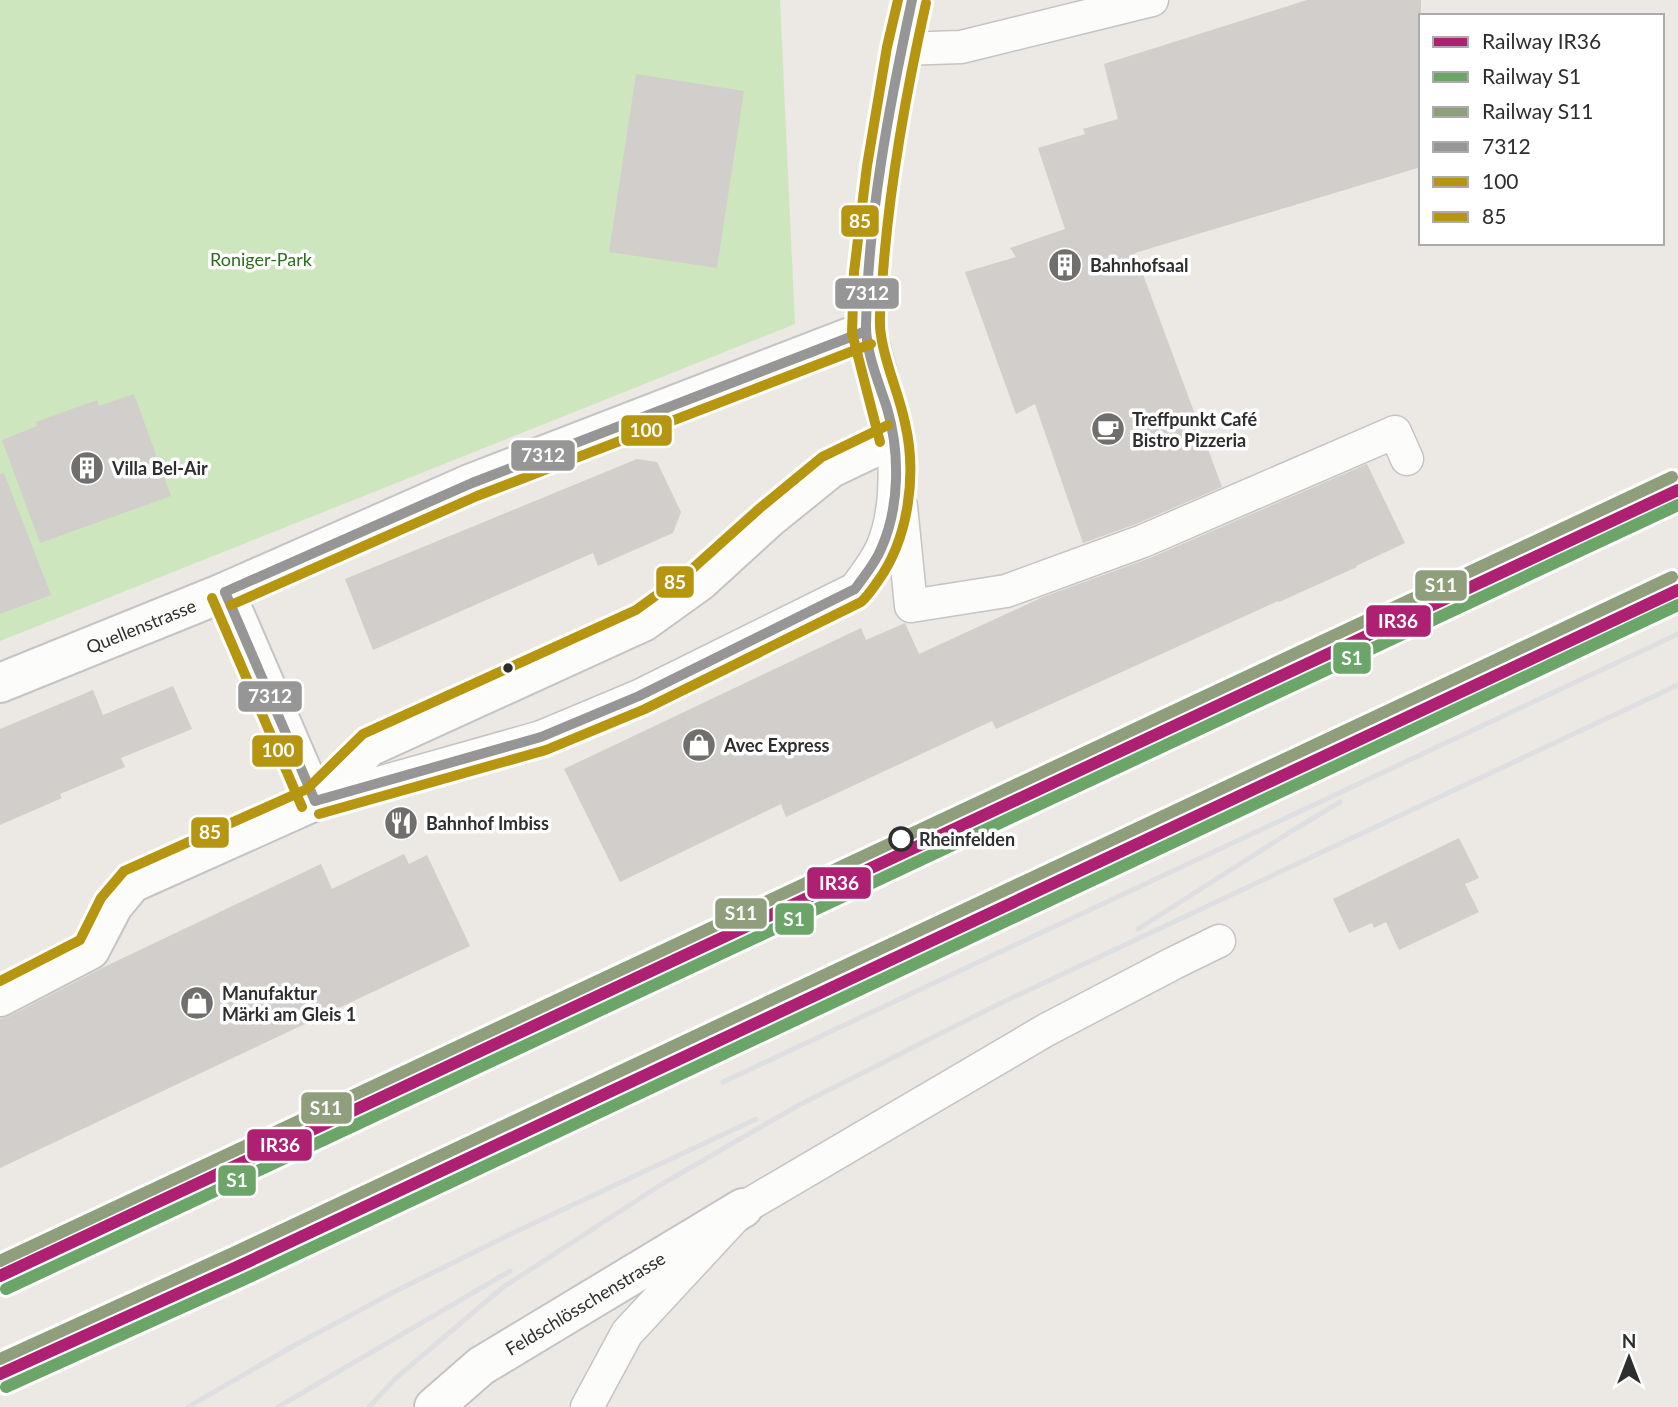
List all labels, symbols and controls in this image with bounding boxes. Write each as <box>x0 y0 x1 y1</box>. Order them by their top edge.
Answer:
legend <box>1419 14 1664 245</box>
text: Railway IR36 <box>1482 28 1601 53</box>
text: Railway S1 <box>1482 63 1581 88</box>
text: Railway S11 <box>1482 98 1593 123</box>
text: 7312 <box>1482 133 1531 158</box>
text: 100 <box>1482 168 1519 193</box>
text: 85 <box>1482 203 1506 228</box>
line badge: 85 <box>840 204 880 238</box>
text: 85 <box>849 209 871 232</box>
building icon: Bahnhofsaal <box>1046 246 1084 284</box>
park label: Roniger-Park <box>210 248 313 270</box>
place label: Bahnhofsaal <box>1090 254 1189 276</box>
line badge: 7312 <box>834 277 900 310</box>
text: 7312 <box>845 281 889 304</box>
place label: Treffpunkt Café Bistro Pizzeria <box>1132 408 1258 451</box>
cafe icon: Treffpunkt Café Bistro Pizzeria <box>1089 410 1127 448</box>
line badge: 100 <box>620 414 673 447</box>
text: 100 <box>629 418 663 441</box>
line badge: 7312 <box>510 439 576 472</box>
text: 7312 <box>521 443 565 466</box>
building icon: Villa Bel-Air <box>68 449 106 487</box>
place label: Villa Bel-Air <box>111 457 208 479</box>
line badge: 85 <box>655 565 695 599</box>
line badge: S11 <box>1414 569 1468 602</box>
text: 85 <box>664 570 686 593</box>
text: S11 <box>1425 573 1457 596</box>
street label: Quellenstrasse <box>83 594 199 658</box>
line badge: IR36 <box>1365 604 1432 638</box>
text: IR36 <box>1378 609 1418 632</box>
line badge: S1 <box>1332 641 1372 675</box>
text: S1 <box>1341 646 1363 669</box>
unlabelled marker <box>501 661 515 675</box>
line badge: 7312 <box>237 680 303 713</box>
text: 7312 <box>248 684 292 707</box>
shop icon: Avec Express <box>680 726 718 764</box>
line badge: 100 <box>251 734 304 768</box>
place label: Avec Express <box>723 734 830 756</box>
text: 100 <box>261 738 295 761</box>
restaurant icon: Bahnhof Imbiss <box>382 804 420 842</box>
place label: Bahnhof Imbiss <box>426 812 549 834</box>
line badge: 85 <box>190 816 230 849</box>
text: 85 <box>199 820 221 843</box>
marker: Rheinfelden <box>889 827 913 851</box>
place label: Rheinfelden <box>919 828 1015 850</box>
line badge: IR36 <box>806 866 872 900</box>
text: IR36 <box>819 871 859 894</box>
line badge: S11 <box>714 897 768 930</box>
text: S11 <box>725 901 757 924</box>
line badge: S1 <box>774 902 815 936</box>
text: S1 <box>783 907 805 930</box>
place label: Manufaktur Märki am Gleis 1 <box>222 982 356 1025</box>
shop icon: Manufaktur Märki am Gleis 1 <box>178 984 216 1022</box>
line badge: S11 <box>300 1091 353 1125</box>
text: S11 <box>310 1096 342 1119</box>
line badge: IR36 <box>246 1128 313 1162</box>
text: IR36 <box>260 1133 300 1156</box>
line badge: S1 <box>217 1164 257 1197</box>
text: S1 <box>226 1168 248 1191</box>
street label: Feldschlösschenstrasse <box>501 1247 669 1360</box>
north arrow <box>1594 1323 1664 1393</box>
text: N <box>1622 1329 1636 1352</box>

